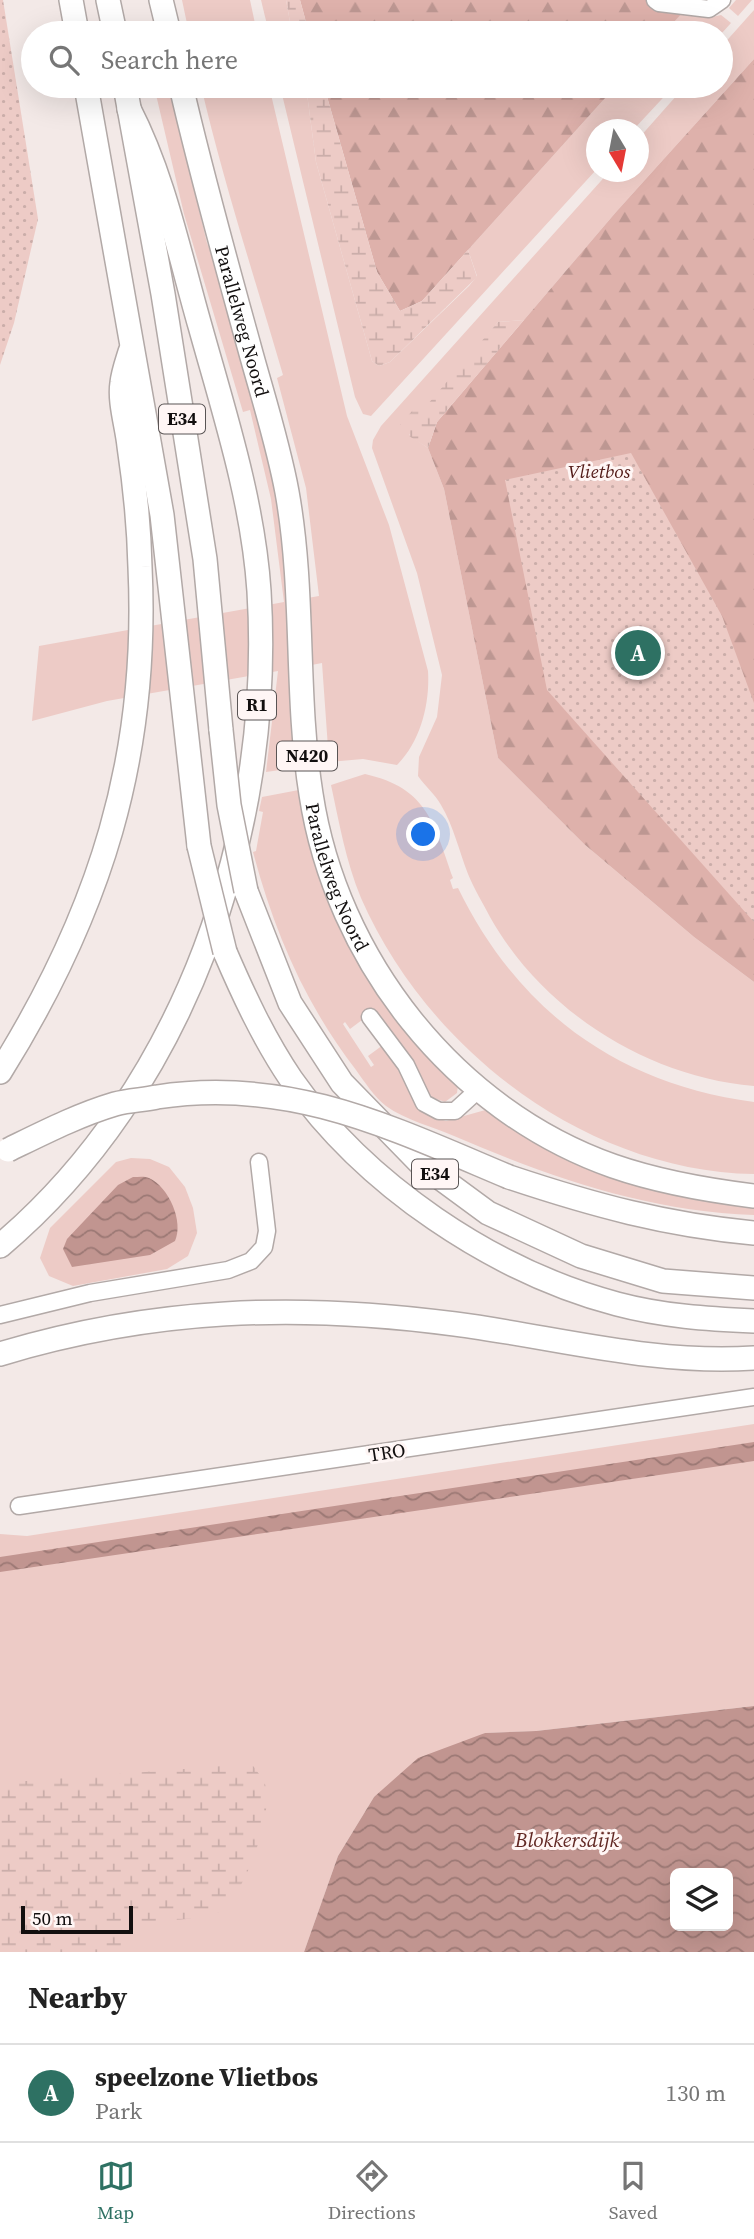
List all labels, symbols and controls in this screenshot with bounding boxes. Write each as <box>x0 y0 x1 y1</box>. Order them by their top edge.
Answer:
search box <box>21 21 733 98</box>
icon: search <box>45 41 83 79</box>
text: Search here <box>101 42 238 78</box>
north arrow <box>586 119 649 182</box>
street label: Parallelweg Noord <box>209 242 276 400</box>
road number: E34 <box>159 404 205 433</box>
park label: Vlietbos <box>568 458 630 484</box>
pin: A <box>615 627 661 679</box>
road number: R1 <box>238 690 276 720</box>
road number: N420 <box>277 742 337 770</box>
street label: Parallelweg Noord <box>300 801 376 956</box>
your location <box>406 817 440 851</box>
road number: E34 <box>412 1160 458 1189</box>
street label: TRO <box>367 1436 407 1468</box>
water label: Blokkersdijk <box>514 1825 619 1854</box>
map controls <box>670 1868 733 1931</box>
button: layers <box>670 1868 733 1931</box>
scale bar <box>21 1903 133 1935</box>
text: 50 m <box>32 1905 73 1931</box>
text: Nearby <box>28 1977 127 2018</box>
text: speelzone Vlietbos <box>95 2059 318 2095</box>
text: A <box>43 2077 59 2109</box>
text: 130 m <box>665 2077 726 2109</box>
text: Park <box>95 2095 142 2127</box>
tab: Map <box>97 2157 135 2225</box>
tab: Directions <box>328 2157 416 2225</box>
tab: Saved <box>609 2157 657 2225</box>

